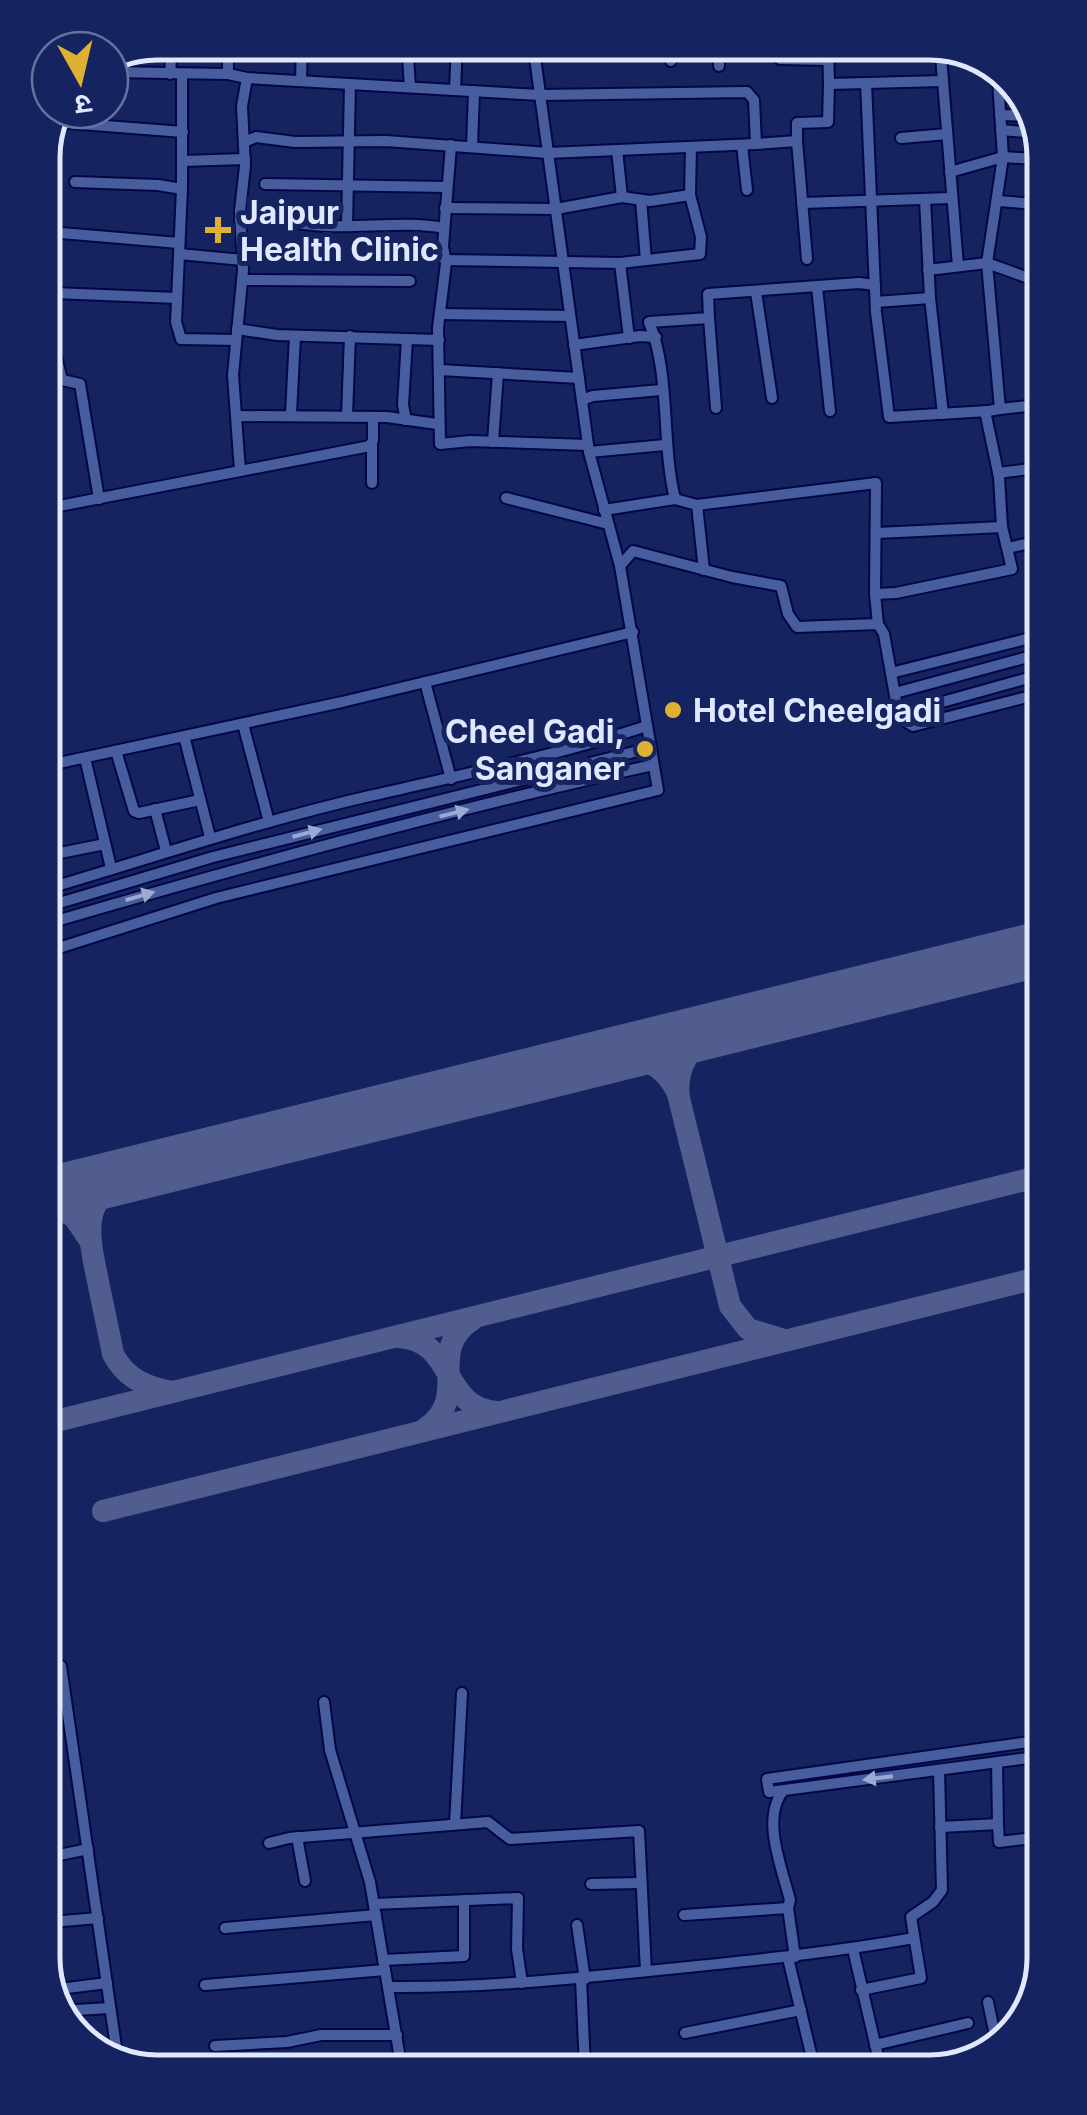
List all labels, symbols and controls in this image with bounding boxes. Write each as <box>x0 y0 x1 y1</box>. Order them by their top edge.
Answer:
north arrow <box>30 30 130 130</box>
text: उ <box>72 87 94 123</box>
place label: Jaipur Health Clinic <box>240 193 439 269</box>
marker: Jaipur Health Clinic <box>205 217 231 243</box>
place label: Hotel Cheelgadi <box>693 691 941 730</box>
marker: Hotel Cheelgadi <box>662 699 684 721</box>
place label: Cheel Gadi, Sanganer <box>445 712 625 788</box>
marker: Cheel Gadi, Sanganer <box>634 738 656 760</box>
one-way arrow <box>439 805 470 820</box>
one-way arrow <box>292 824 323 840</box>
one-way arrow <box>125 888 155 903</box>
one-way arrow <box>861 1771 893 1787</box>

